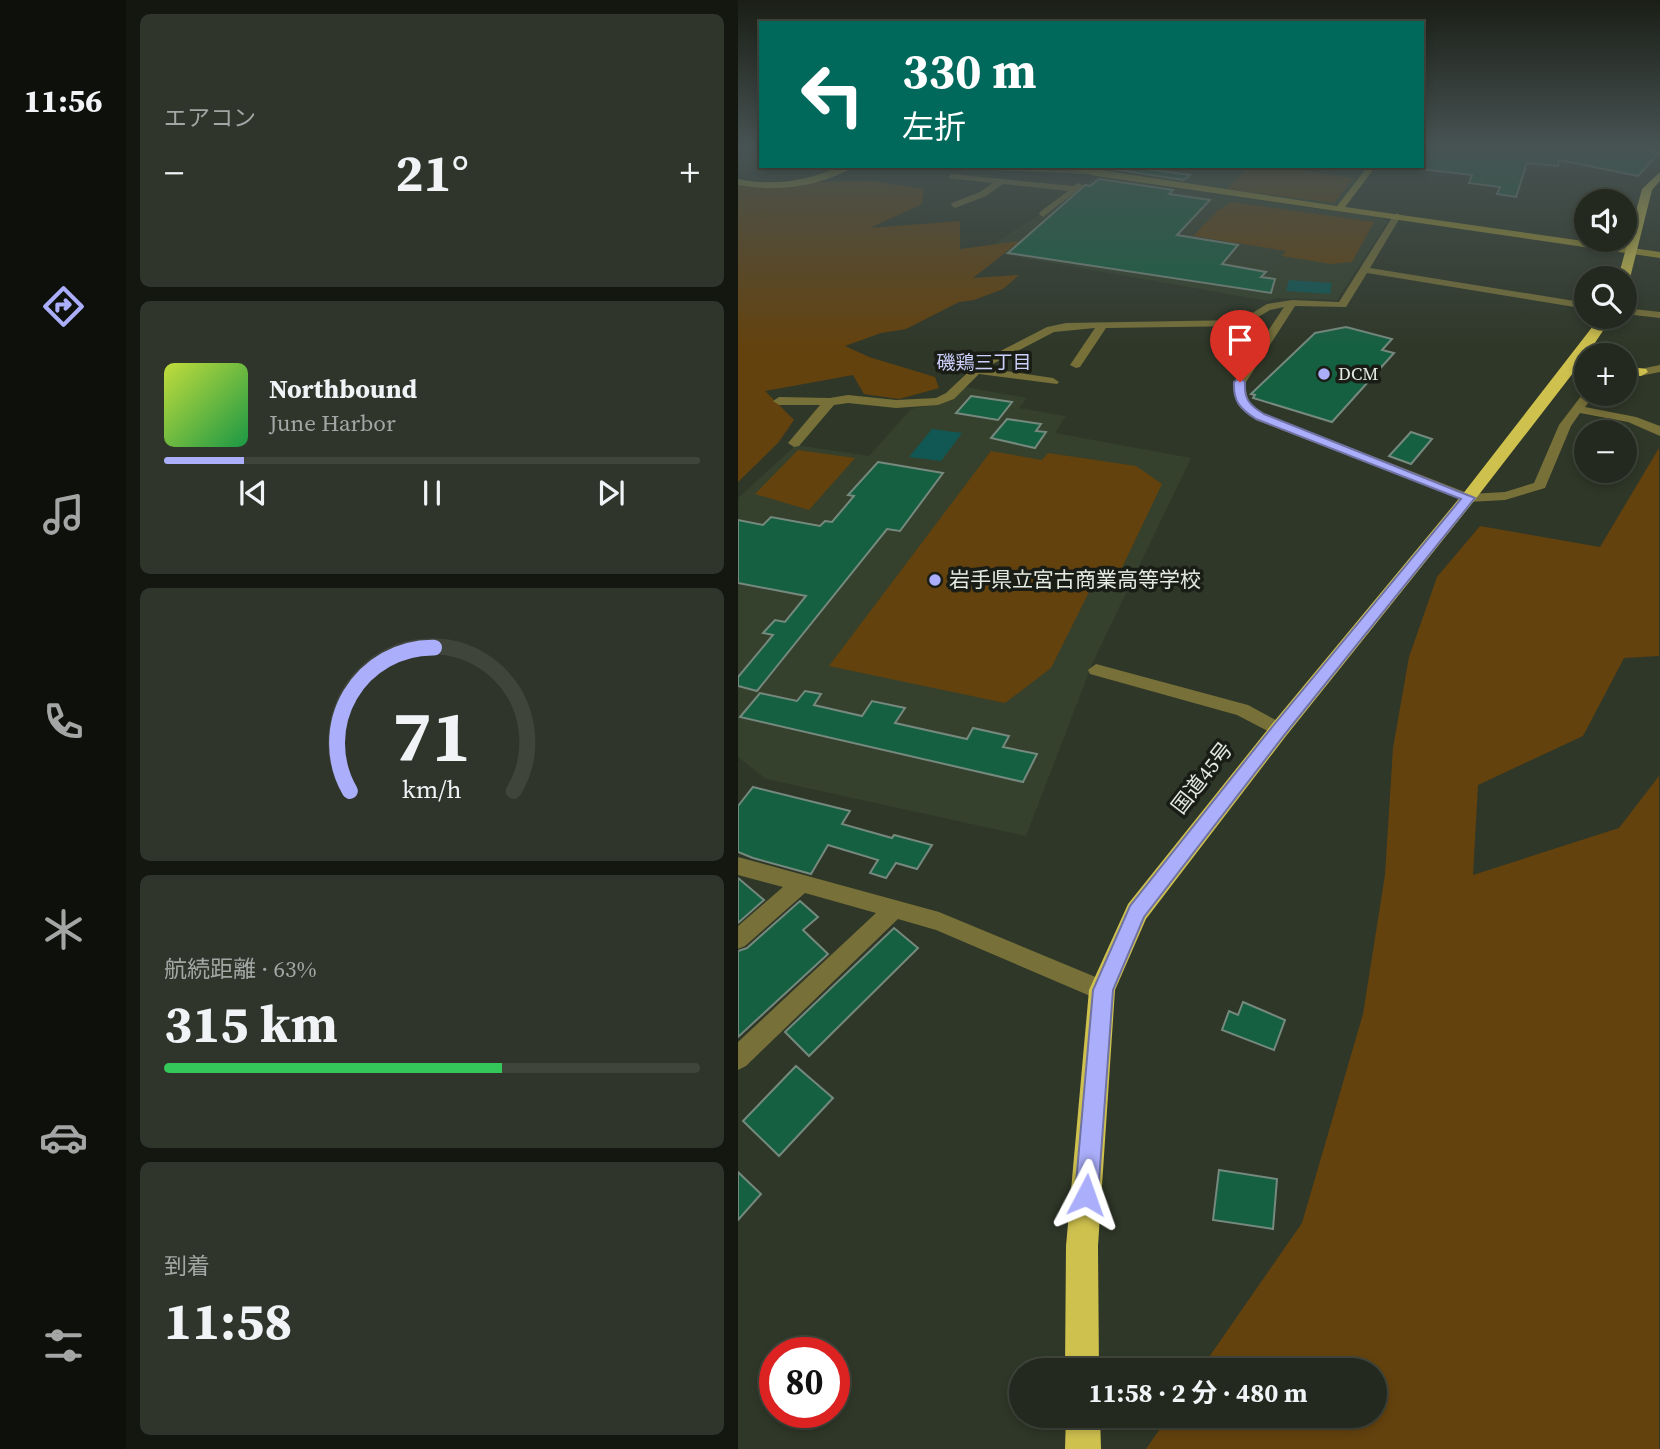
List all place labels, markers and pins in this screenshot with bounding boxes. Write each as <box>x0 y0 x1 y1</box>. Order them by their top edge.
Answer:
pin <box>1210 310 1270 382</box>
place label: DCM <box>1338 361 1379 386</box>
marker: DCM <box>1316 366 1332 382</box>
place label: 岩手県立宮古商業高等学校 <box>949 565 1201 594</box>
marker: 岩手県立宮古商業高等学校 <box>927 572 943 588</box>

